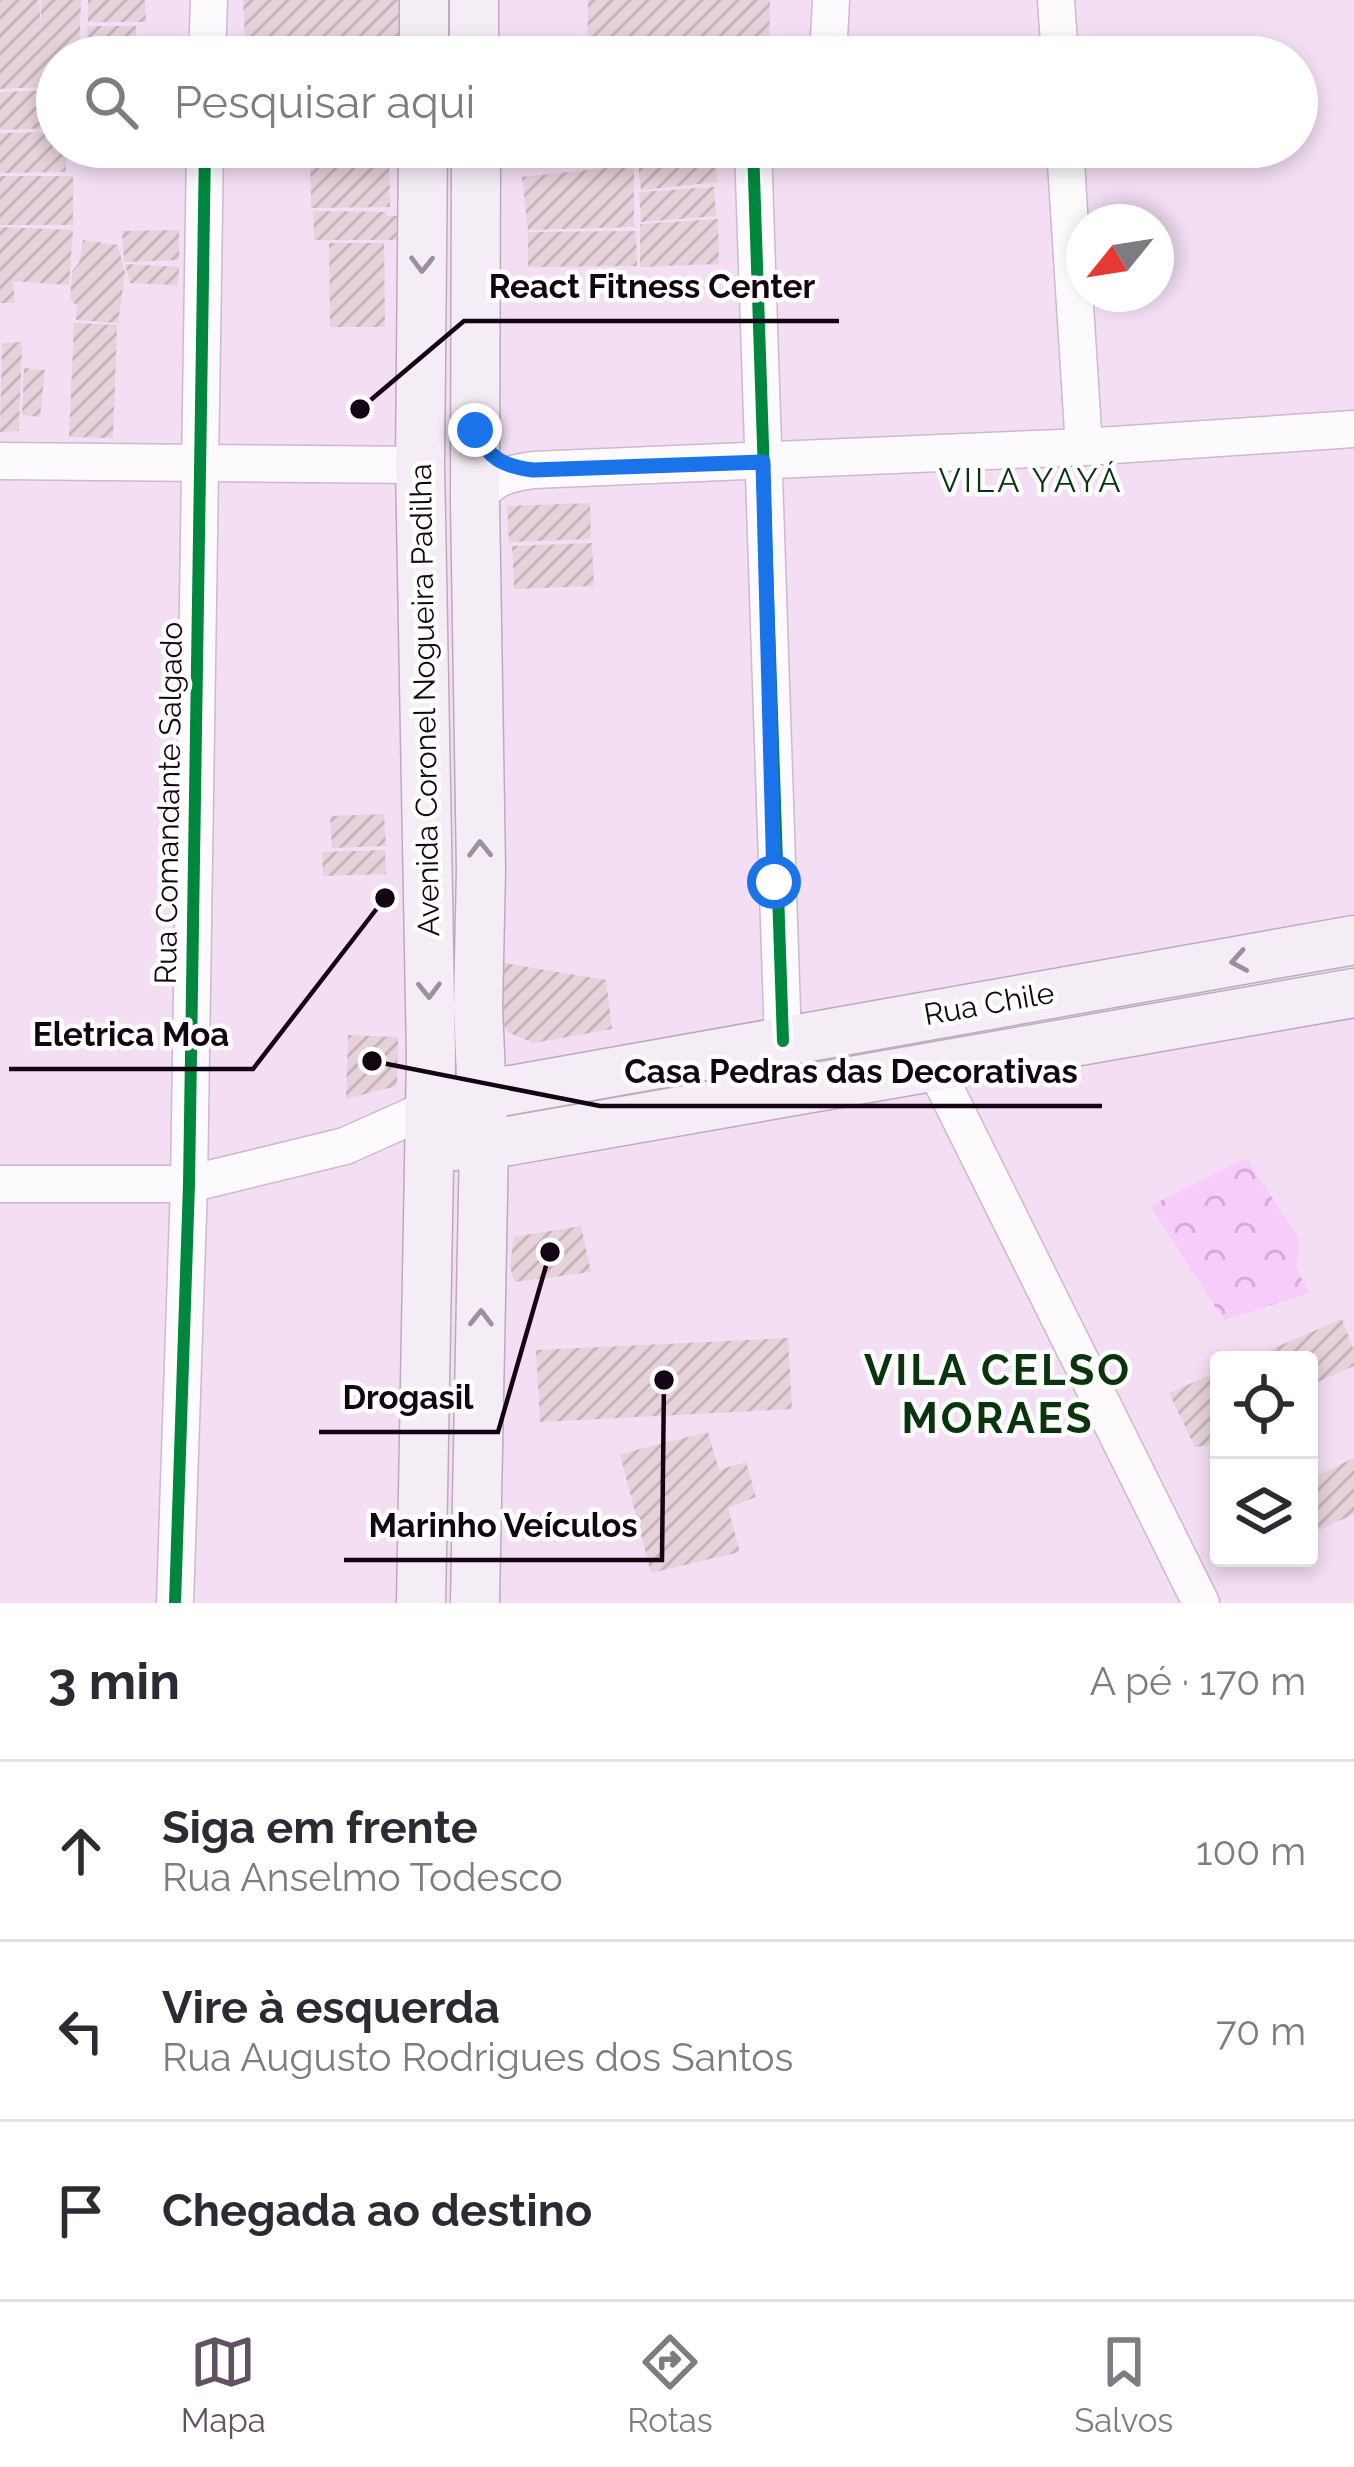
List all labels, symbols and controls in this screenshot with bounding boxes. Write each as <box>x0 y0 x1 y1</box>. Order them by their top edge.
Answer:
search box <box>36 36 1318 168</box>
icon: search <box>78 69 144 135</box>
text: Pesquisar aqui <box>174 76 475 129</box>
north arrow <box>1066 204 1174 312</box>
callout: React Fitness Center <box>464 252 839 321</box>
one-way arrow <box>409 256 435 274</box>
text: React Fitness Center <box>489 267 816 306</box>
route end <box>448 403 502 457</box>
district label: VILA YAYÁ <box>938 461 1124 500</box>
street label: Avenida Coronel Nogueira Padilha <box>403 463 446 937</box>
street label: Rua Comandante Salgado <box>148 621 189 985</box>
one-way arrow <box>468 839 494 858</box>
route start <box>747 855 801 909</box>
one-way arrow <box>1229 947 1249 972</box>
street label: Rua Chile <box>921 975 1057 1032</box>
one-way arrow <box>416 981 442 1000</box>
callout: Eletrica Moa <box>9 1000 253 1069</box>
text: Eletrica Moa <box>33 1015 229 1054</box>
callout: Casa Pedras das Decorativas <box>600 1037 1102 1106</box>
text: Casa Pedras das Decorativas <box>624 1052 1078 1091</box>
one-way arrow <box>467 1308 493 1327</box>
district label: VILA CELSO MORAES <box>864 1346 1132 1443</box>
map controls <box>1210 1351 1318 1567</box>
button: locate <box>1210 1351 1318 1459</box>
callout: Drogasil <box>319 1363 498 1432</box>
text: Drogasil <box>342 1378 474 1417</box>
button: layers <box>1210 1459 1318 1567</box>
callout: Marinho Veículos <box>344 1491 662 1560</box>
text: Marinho Veículos <box>368 1506 638 1545</box>
text: 3 min <box>48 1651 180 1711</box>
text: A pé · 170 m <box>1090 1658 1306 1704</box>
text: Siga em frente <box>162 1801 478 1854</box>
icon: ahead <box>48 1818 114 1884</box>
text: 100 m <box>1196 1828 1306 1874</box>
text: Rua Anselmo Todesco <box>162 1854 563 1900</box>
text: Vire à esquerda <box>162 1981 500 2034</box>
icon: left <box>48 1998 114 2064</box>
text: 70 m <box>1216 2008 1306 2054</box>
text: Rua Augusto Rodrigues dos Santos <box>162 2034 793 2080</box>
icon: arrive <box>48 2178 114 2244</box>
text: Chegada ao destino <box>162 2184 592 2237</box>
tab: Mapa <box>181 2329 266 2440</box>
tab: Rotas <box>627 2329 713 2440</box>
tab: Salvos <box>1074 2329 1173 2440</box>

